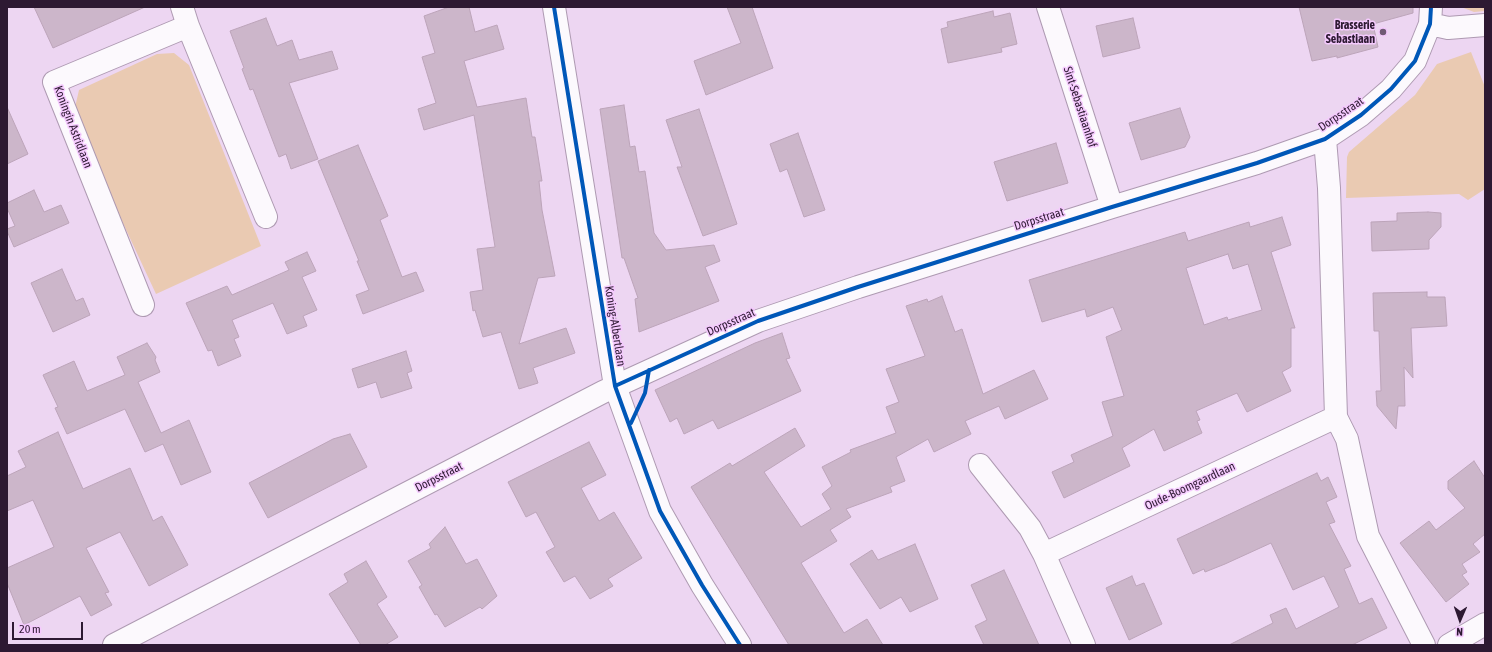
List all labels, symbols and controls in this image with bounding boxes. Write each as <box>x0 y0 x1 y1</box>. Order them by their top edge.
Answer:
place label: Brasserie Sebastiaan <box>1326 18 1375 46</box>
marker: Brasserie Sebastiaan <box>1378 27 1388 37</box>
street label: Sint-Sebastiaanhof <box>1060 65 1100 149</box>
street label: Koningin Astridlaan <box>51 84 95 170</box>
street label: Dorpsstraat <box>1316 94 1366 134</box>
street label: Dorpsstraat <box>1012 205 1066 233</box>
street label: Koning-Albertlaan <box>602 285 628 367</box>
street label: Dorpsstraat <box>705 305 757 339</box>
street label: Dorpsstraat <box>413 459 465 495</box>
street label: Oude-Boomgaardlaan <box>1143 459 1237 513</box>
north arrow <box>1440 600 1480 640</box>
scale bar <box>14 614 85 640</box>
text: 20 m <box>19 622 41 636</box>
text: N <box>1456 626 1463 638</box>

